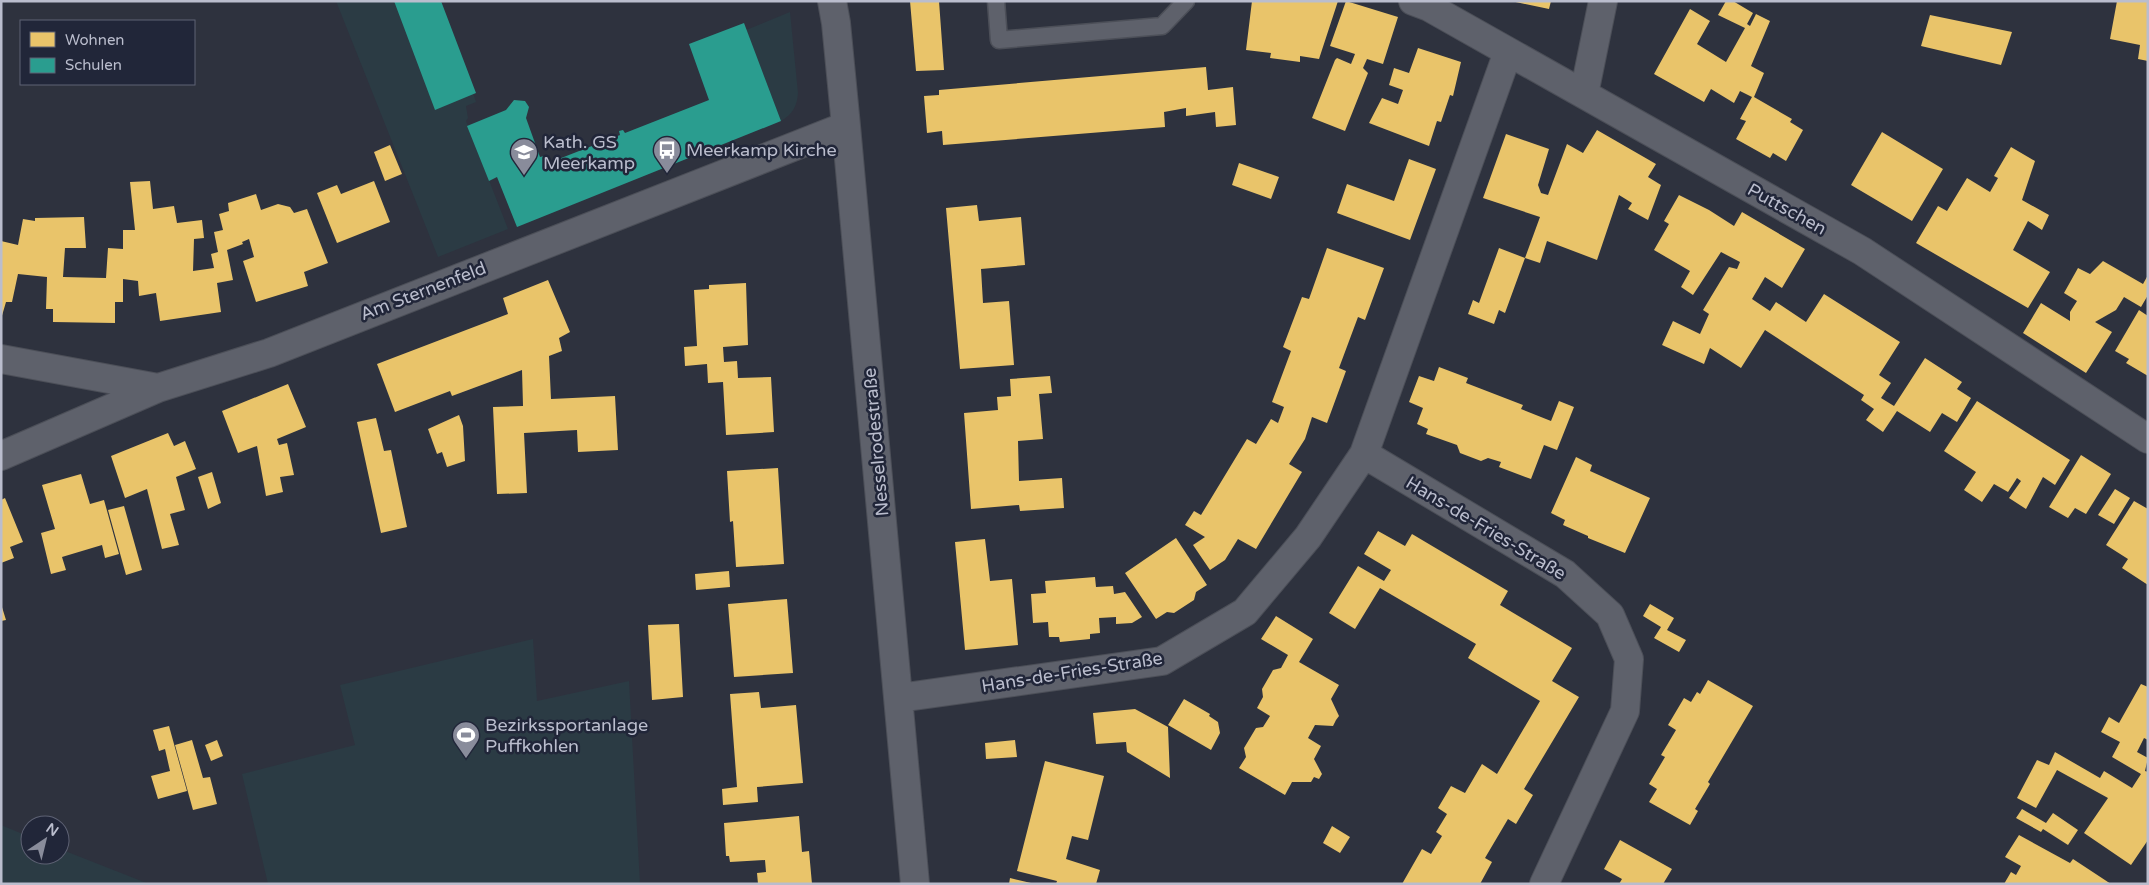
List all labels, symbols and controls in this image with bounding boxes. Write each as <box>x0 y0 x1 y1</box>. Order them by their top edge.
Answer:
legend <box>20 20 195 85</box>
text: Wohnen <box>65 31 125 49</box>
text: Schulen <box>65 56 122 74</box>
place label: Kath. GS Meerkamp <box>543 131 635 174</box>
bus stop icon: Meerkamp Kirche <box>652 135 682 174</box>
school or university icon: Kath. GS Meerkamp <box>509 137 539 176</box>
place label: Meerkamp Kirche <box>686 139 837 161</box>
street label: Puttschen <box>1744 178 1830 240</box>
street label: Am Sternenfeld <box>357 257 489 325</box>
street label: Nesselrodestraße <box>859 367 893 517</box>
street label: Hans-de-Fries-Straße <box>1402 471 1570 585</box>
street label: Hans-de-Fries-Straße <box>980 647 1164 697</box>
place label: Bezirkssportanlage Puffkohlen <box>485 714 648 757</box>
sports icon: Bezirkssportanlage Puffkohlen <box>451 720 481 759</box>
north arrow <box>20 815 70 865</box>
text: N <box>43 820 62 840</box>

